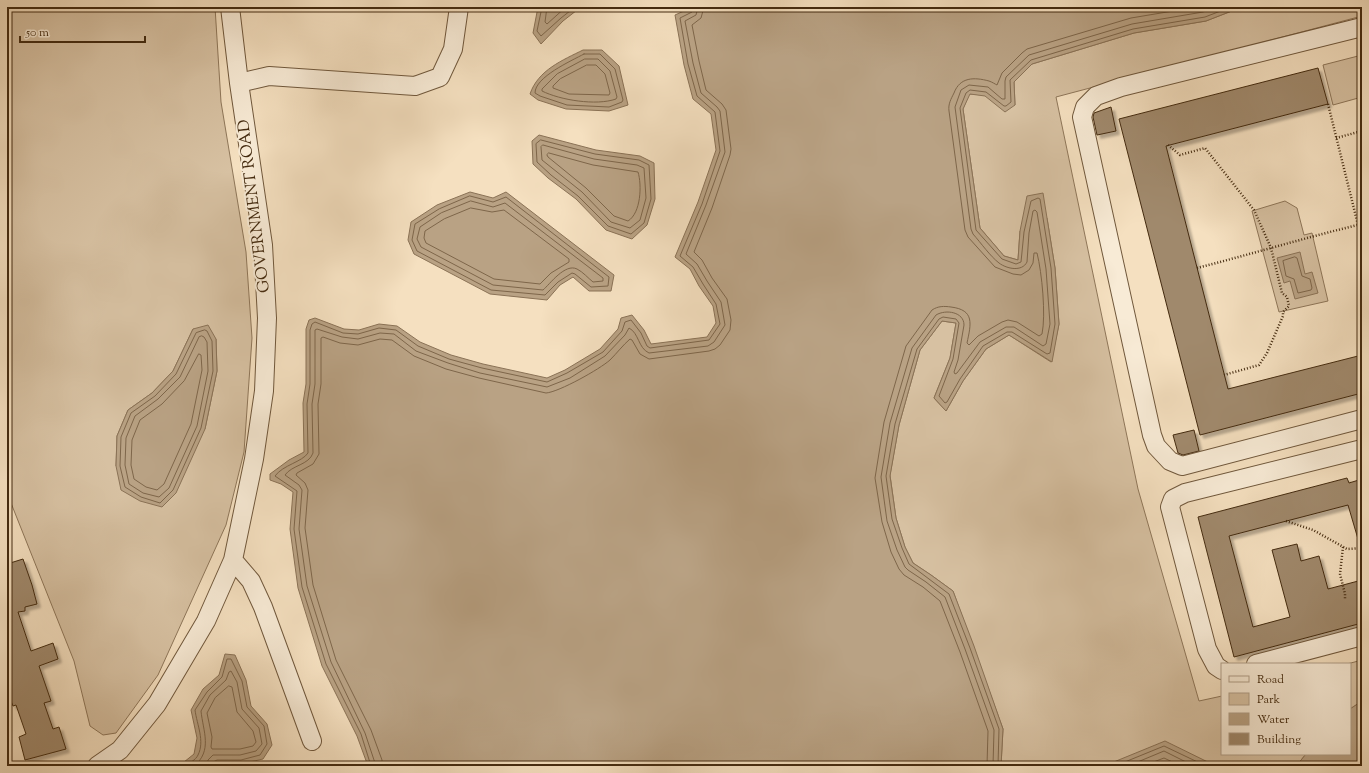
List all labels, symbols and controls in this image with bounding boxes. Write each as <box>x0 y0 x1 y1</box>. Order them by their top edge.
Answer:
scale bar <box>20 18 145 44</box>
text: 50 m <box>25 24 49 42</box>
street label: GOVERNMENT ROAD <box>233 118 277 294</box>
legend <box>1221 663 1351 755</box>
text: Road <box>1257 671 1284 689</box>
text: Park <box>1257 691 1280 709</box>
text: Water <box>1257 711 1290 729</box>
text: Building <box>1257 731 1301 749</box>

